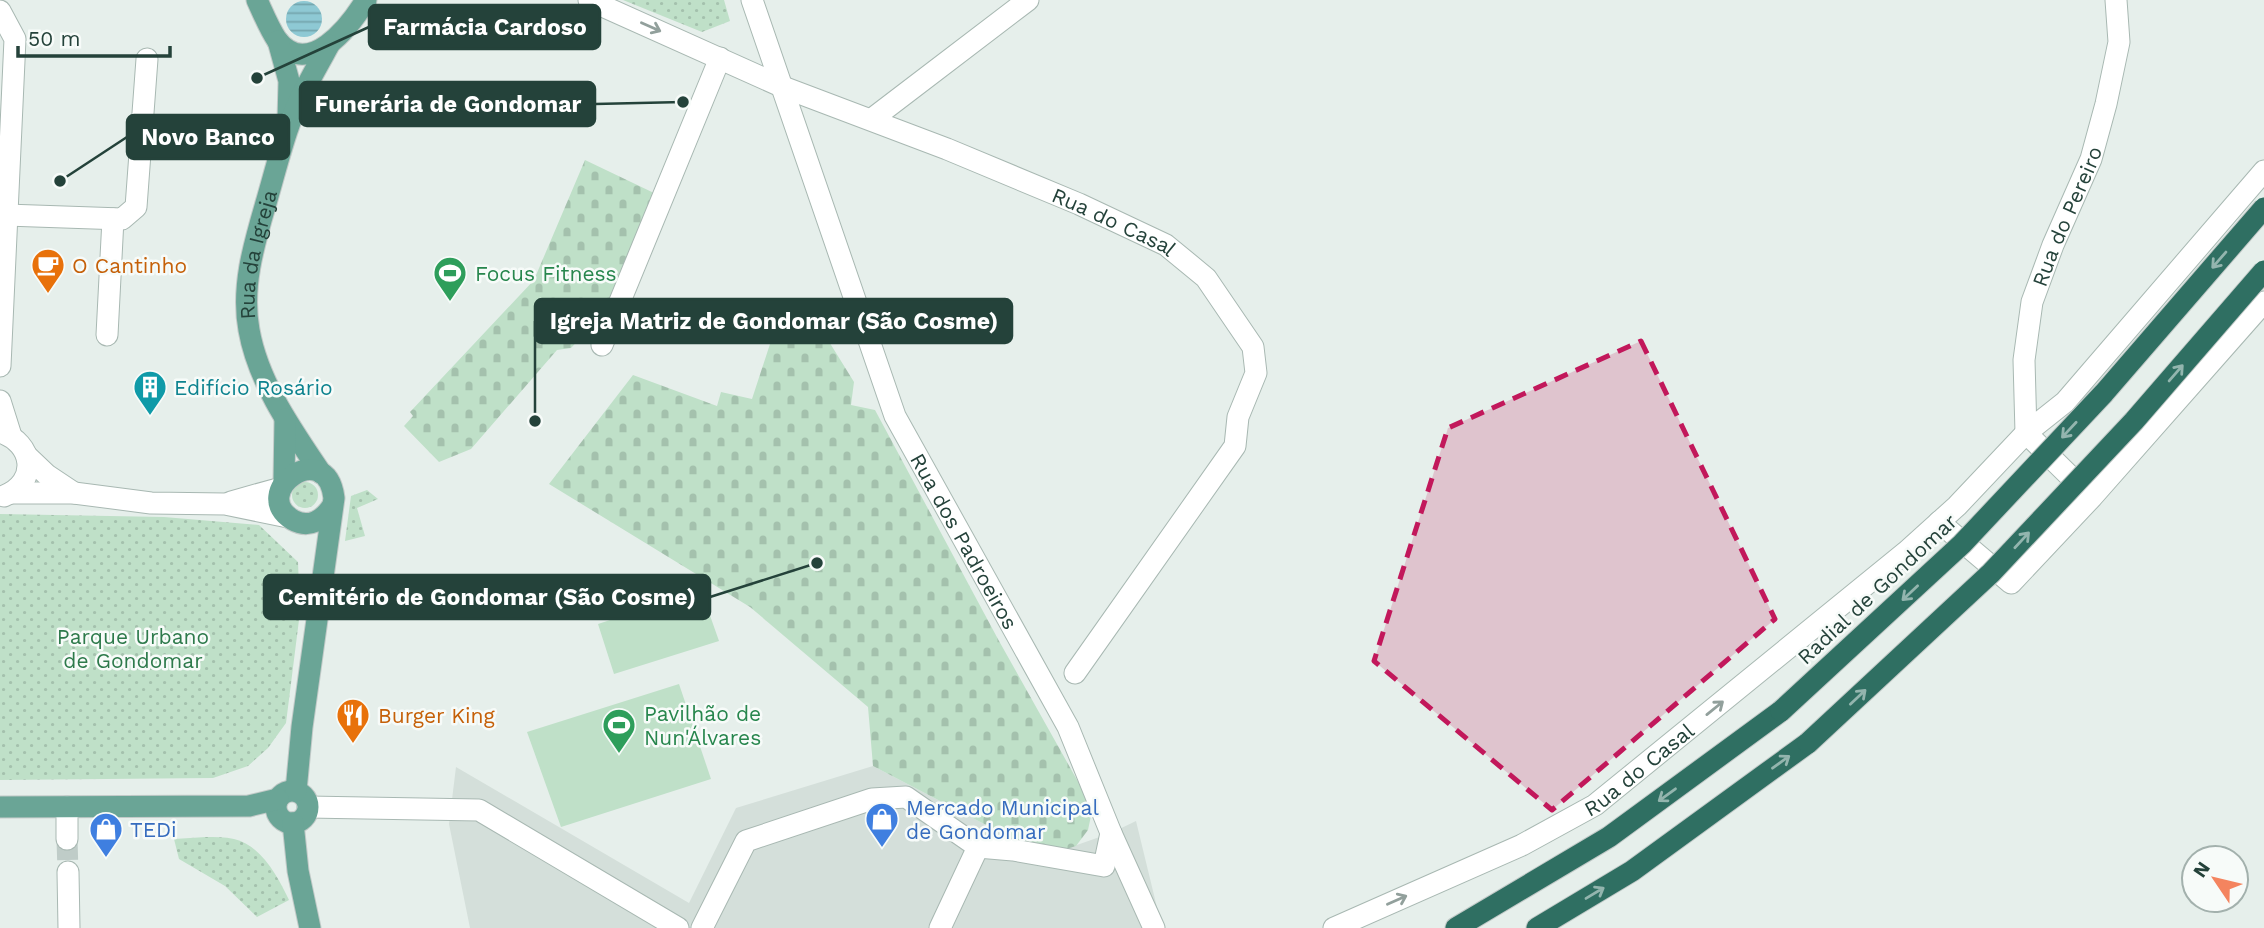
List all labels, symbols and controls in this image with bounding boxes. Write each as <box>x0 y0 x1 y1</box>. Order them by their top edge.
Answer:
callout: Farmácia Cardoso <box>369 5 600 49</box>
scale bar <box>18 14 170 58</box>
text: Farmácia Cardoso <box>383 14 587 41</box>
one-way arrow <box>640 22 661 35</box>
text: 50 m <box>28 26 80 51</box>
callout: Funerária de Gondomar <box>300 82 595 126</box>
text: Funerária de Gondomar <box>315 91 582 118</box>
callout: Novo Banco <box>127 115 289 159</box>
text: Novo Banco <box>141 124 275 151</box>
street label: Rua do Pereiro <box>2026 144 2106 290</box>
street label: Rua do Casal <box>1048 182 1182 261</box>
street label: Rua da Igreja <box>234 187 282 320</box>
cafe icon: O Cantinho <box>29 246 67 295</box>
one-way arrow <box>2211 251 2227 269</box>
place label: O Cantinho <box>72 253 187 278</box>
sports icon: Focus Fitness <box>431 254 469 303</box>
place label: Focus Fitness <box>475 261 617 286</box>
callout: Igreja Matriz de Gondomar (São Cosme) <box>535 299 1012 343</box>
text: Igreja Matriz de Gondomar (São Cosme) <box>550 308 998 335</box>
one-way arrow <box>2168 364 2184 382</box>
building icon: Edifício Rosário <box>131 368 169 417</box>
place label: Edifício Rosário <box>174 375 333 400</box>
one-way arrow <box>2060 421 2077 438</box>
street label: Rua dos Padroeiros <box>906 449 1024 634</box>
street label: Radial de Gondomar <box>1792 508 1962 669</box>
one-way arrow <box>2014 532 2031 549</box>
callout: Cemitério de Gondomar (São Cosme) <box>264 575 710 619</box>
text: Cemitério de Gondomar (São Cosme) <box>278 584 696 611</box>
one-way arrow <box>1902 584 1919 601</box>
park label: Parque Urbano de Gondomar <box>57 624 209 673</box>
one-way arrow <box>1849 689 1867 705</box>
restaurant icon: Burger King <box>334 696 372 745</box>
one-way arrow <box>1705 700 1723 715</box>
place label: Pavilhão de Nun'Álvares <box>644 701 761 750</box>
place label: Burger King <box>378 703 496 728</box>
sports icon: Pavilhão de Nun'Álvares <box>600 706 638 755</box>
street label: Rua do Casal <box>1580 717 1699 821</box>
one-way arrow <box>1771 755 1790 770</box>
one-way arrow <box>1658 787 1677 802</box>
place label: Mercado Municipal de Gondomar <box>906 795 1099 844</box>
shop icon: Mercado Municipal de Gondomar <box>863 800 901 849</box>
shop icon: TEDi <box>87 810 125 859</box>
place label: TEDi <box>130 817 177 842</box>
north arrow <box>2180 844 2250 914</box>
text: N <box>2188 857 2215 882</box>
one-way arrow <box>1585 885 1605 899</box>
one-way arrow <box>1385 893 1407 906</box>

